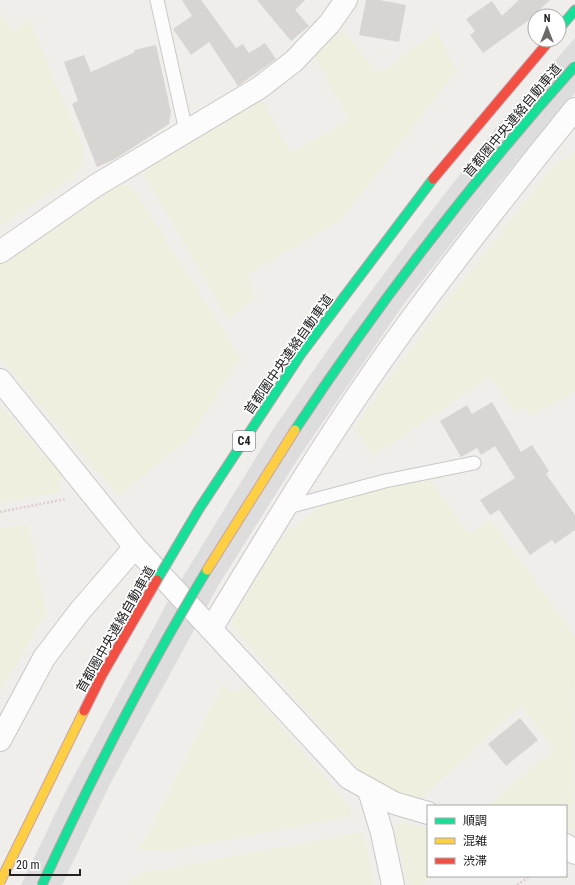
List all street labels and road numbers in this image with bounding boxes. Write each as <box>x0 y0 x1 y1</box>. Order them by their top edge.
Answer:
street label: 首都圏中央連絡自動車道 <box>461 61 564 180</box>
street label: 首都圏中央連絡自動車道 <box>241 291 336 417</box>
road number: C4 <box>233 431 255 451</box>
street label: 首都圏中央連絡自動車道 <box>73 564 158 695</box>

